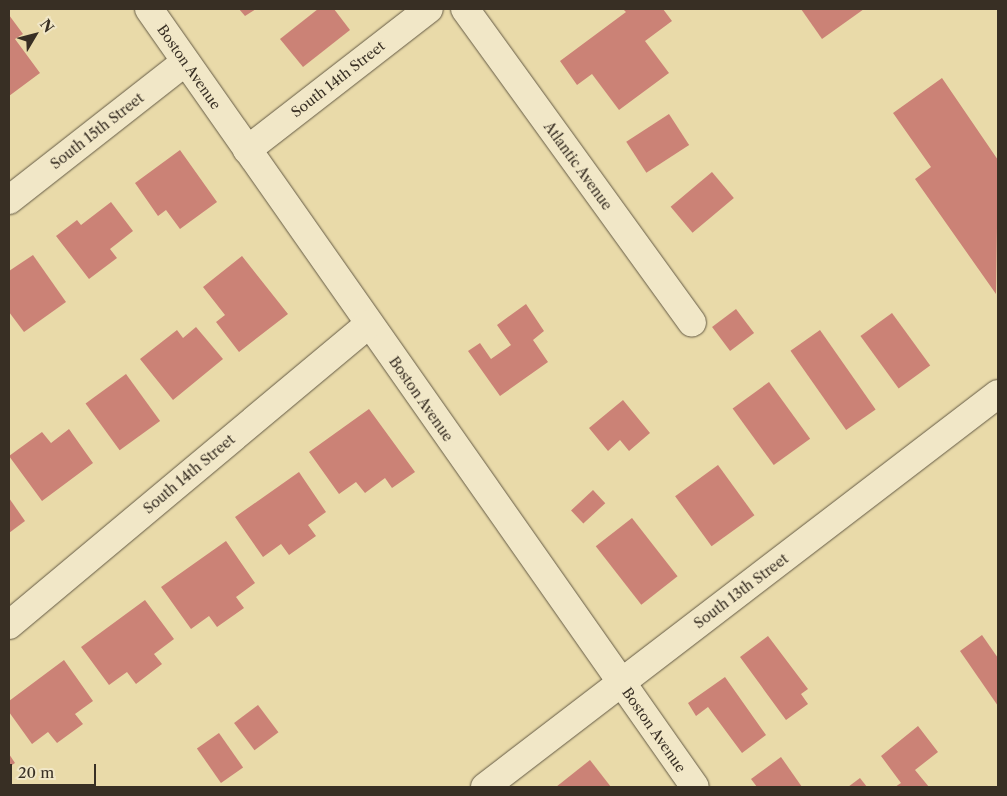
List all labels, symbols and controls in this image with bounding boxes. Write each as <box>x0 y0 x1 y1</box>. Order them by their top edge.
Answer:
north arrow <box>10 10 60 60</box>
text: N <box>36 16 58 36</box>
street label: Boston Avenue <box>153 21 225 113</box>
street label: South 14th Street <box>288 37 388 121</box>
street label: South 15th Street <box>47 89 147 173</box>
street label: Atlantic Avenue <box>540 118 616 214</box>
street label: Boston Avenue <box>385 353 457 445</box>
street label: South 14th Street <box>140 431 238 517</box>
street label: South 13th Street <box>691 550 791 632</box>
street label: Boston Avenue <box>618 684 690 776</box>
scale bar <box>12 754 99 786</box>
text: 20 m <box>18 763 54 782</box>

